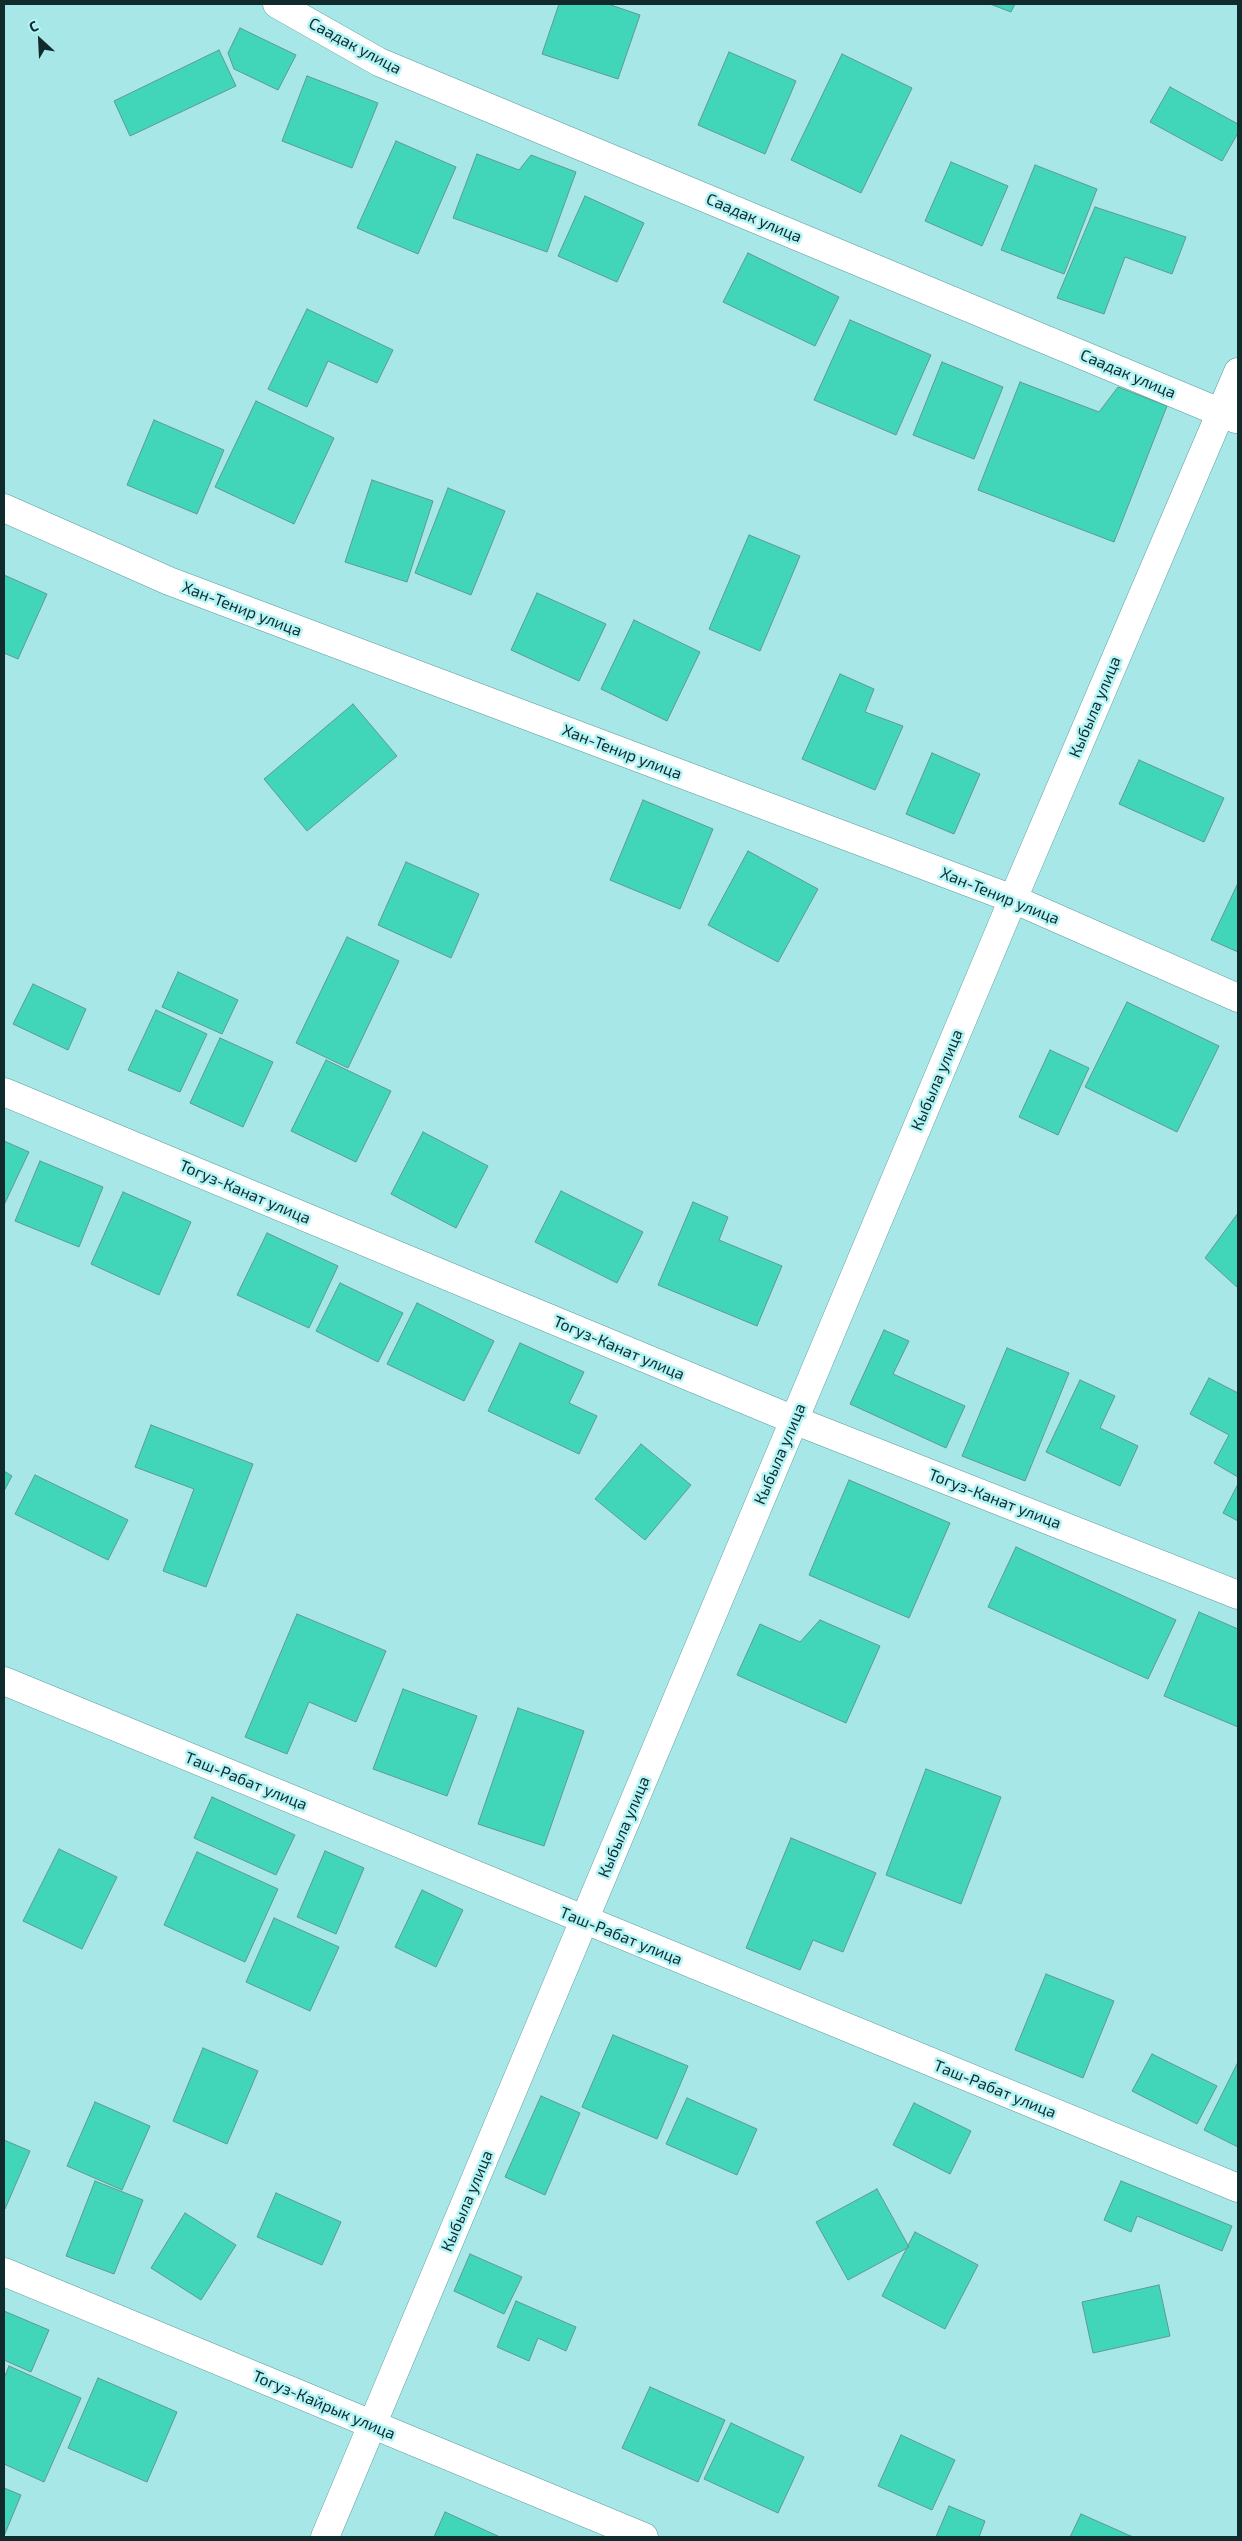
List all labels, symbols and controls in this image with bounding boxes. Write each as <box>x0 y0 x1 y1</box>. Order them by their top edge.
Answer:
street label: Саадак улица <box>306 14 404 78</box>
north arrow <box>15 15 65 65</box>
text: С <box>26 17 41 35</box>
street label: Саадак улица <box>703 189 805 247</box>
street label: Саадак улица <box>1077 345 1179 403</box>
street label: Хан-Тенир улица <box>179 577 305 641</box>
street label: Кыбыла улица <box>1065 654 1125 760</box>
street label: Хан-Тенир улица <box>559 720 685 784</box>
street label: Хан-Тенир улица <box>938 863 1062 929</box>
street label: Кыбыла улица <box>907 1027 967 1133</box>
street label: Тогуз-Канат улица <box>177 1156 313 1228</box>
street label: Тогуз-Канат улица <box>551 1312 687 1384</box>
street label: Кыбыла улица <box>750 1401 810 1507</box>
street label: Тогуз-Канат улица <box>926 1465 1064 1533</box>
street label: Таш-Рабат улица <box>182 1748 310 1814</box>
street label: Кыбыла улица <box>594 1774 654 1880</box>
street label: Таш-Рабат улица <box>557 1903 685 1969</box>
street label: Таш-Рабат улица <box>931 2056 1059 2122</box>
street label: Кыбыла улица <box>437 2148 497 2254</box>
street label: Тогуз-Кайрык улица <box>250 2366 398 2444</box>

